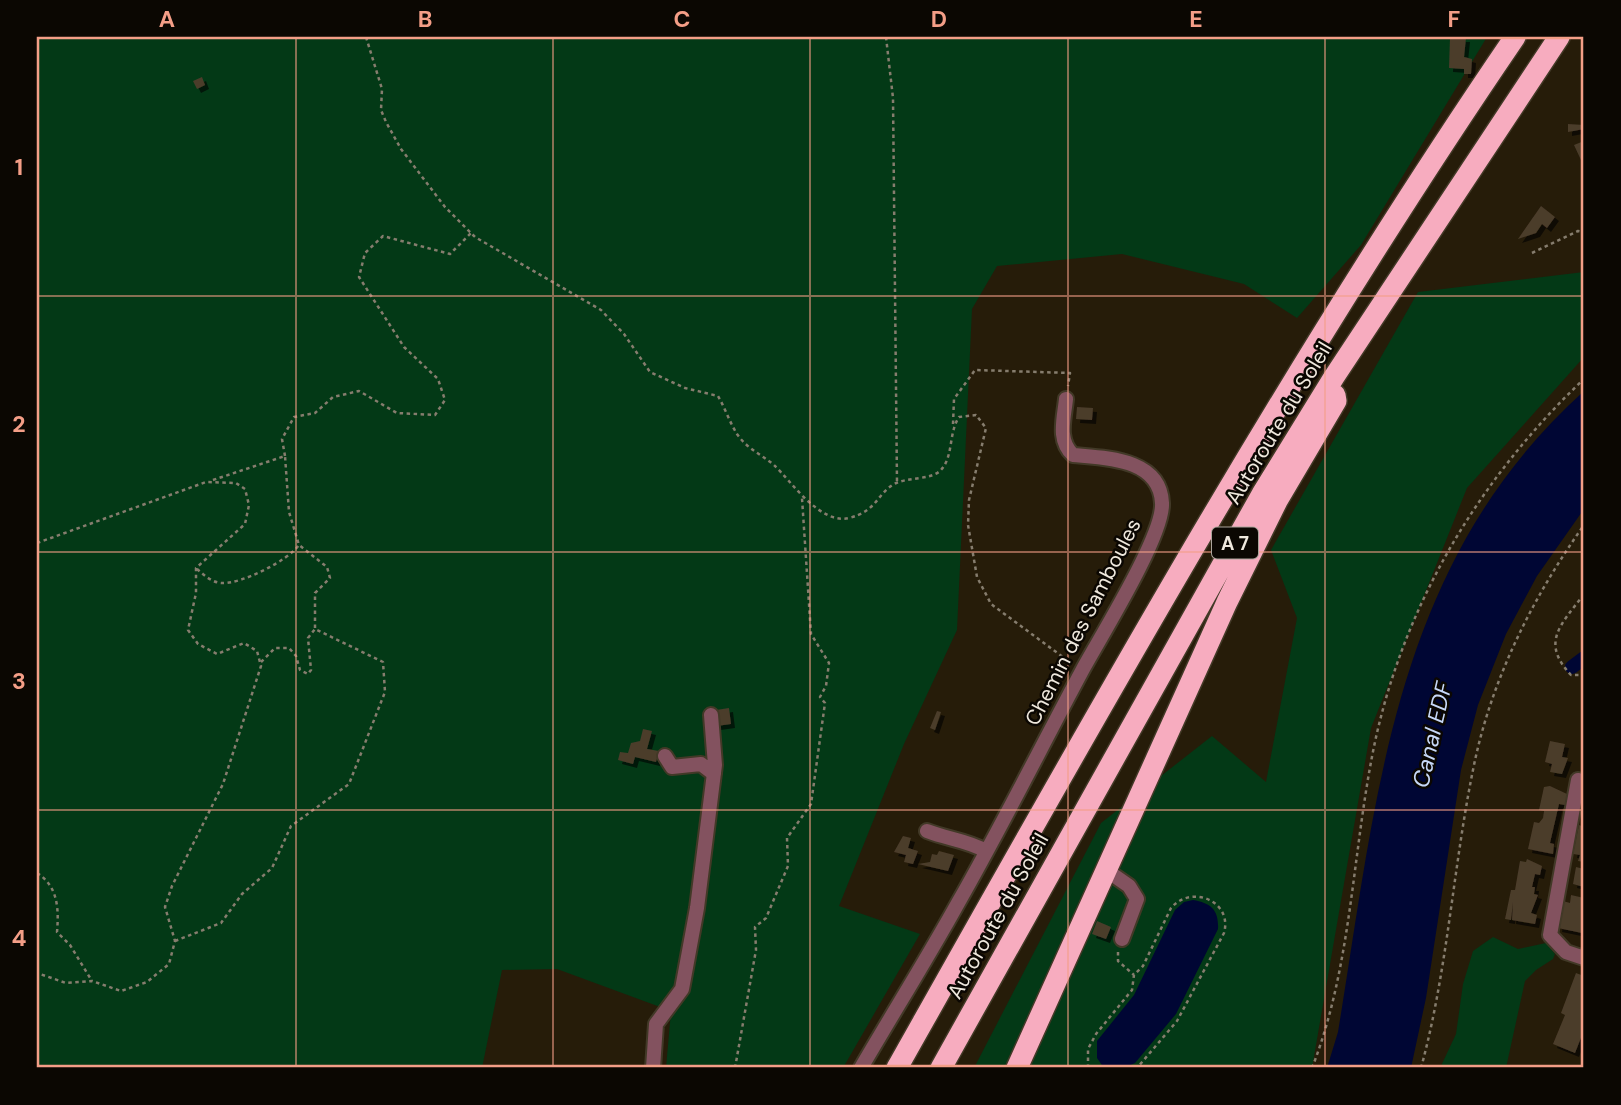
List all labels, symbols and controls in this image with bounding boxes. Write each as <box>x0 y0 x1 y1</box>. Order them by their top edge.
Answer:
text: A <box>159 4 175 34</box>
text: B <box>418 4 432 34</box>
text: C <box>674 4 690 34</box>
text: D <box>931 4 947 34</box>
text: E <box>1189 4 1203 34</box>
text: F <box>1448 4 1461 34</box>
text: 1 <box>15 152 23 182</box>
street label: Autoroute du Soleil <box>1219 336 1339 510</box>
text: 2 <box>12 409 26 439</box>
street label: Chemin des Samboules <box>1019 514 1147 730</box>
road number: A 7 <box>1212 528 1258 558</box>
text: 3 <box>12 666 26 696</box>
water label: Canal EDF <box>1405 678 1459 791</box>
street label: Autoroute du Soleil <box>941 828 1055 1004</box>
text: 4 <box>12 923 27 953</box>

